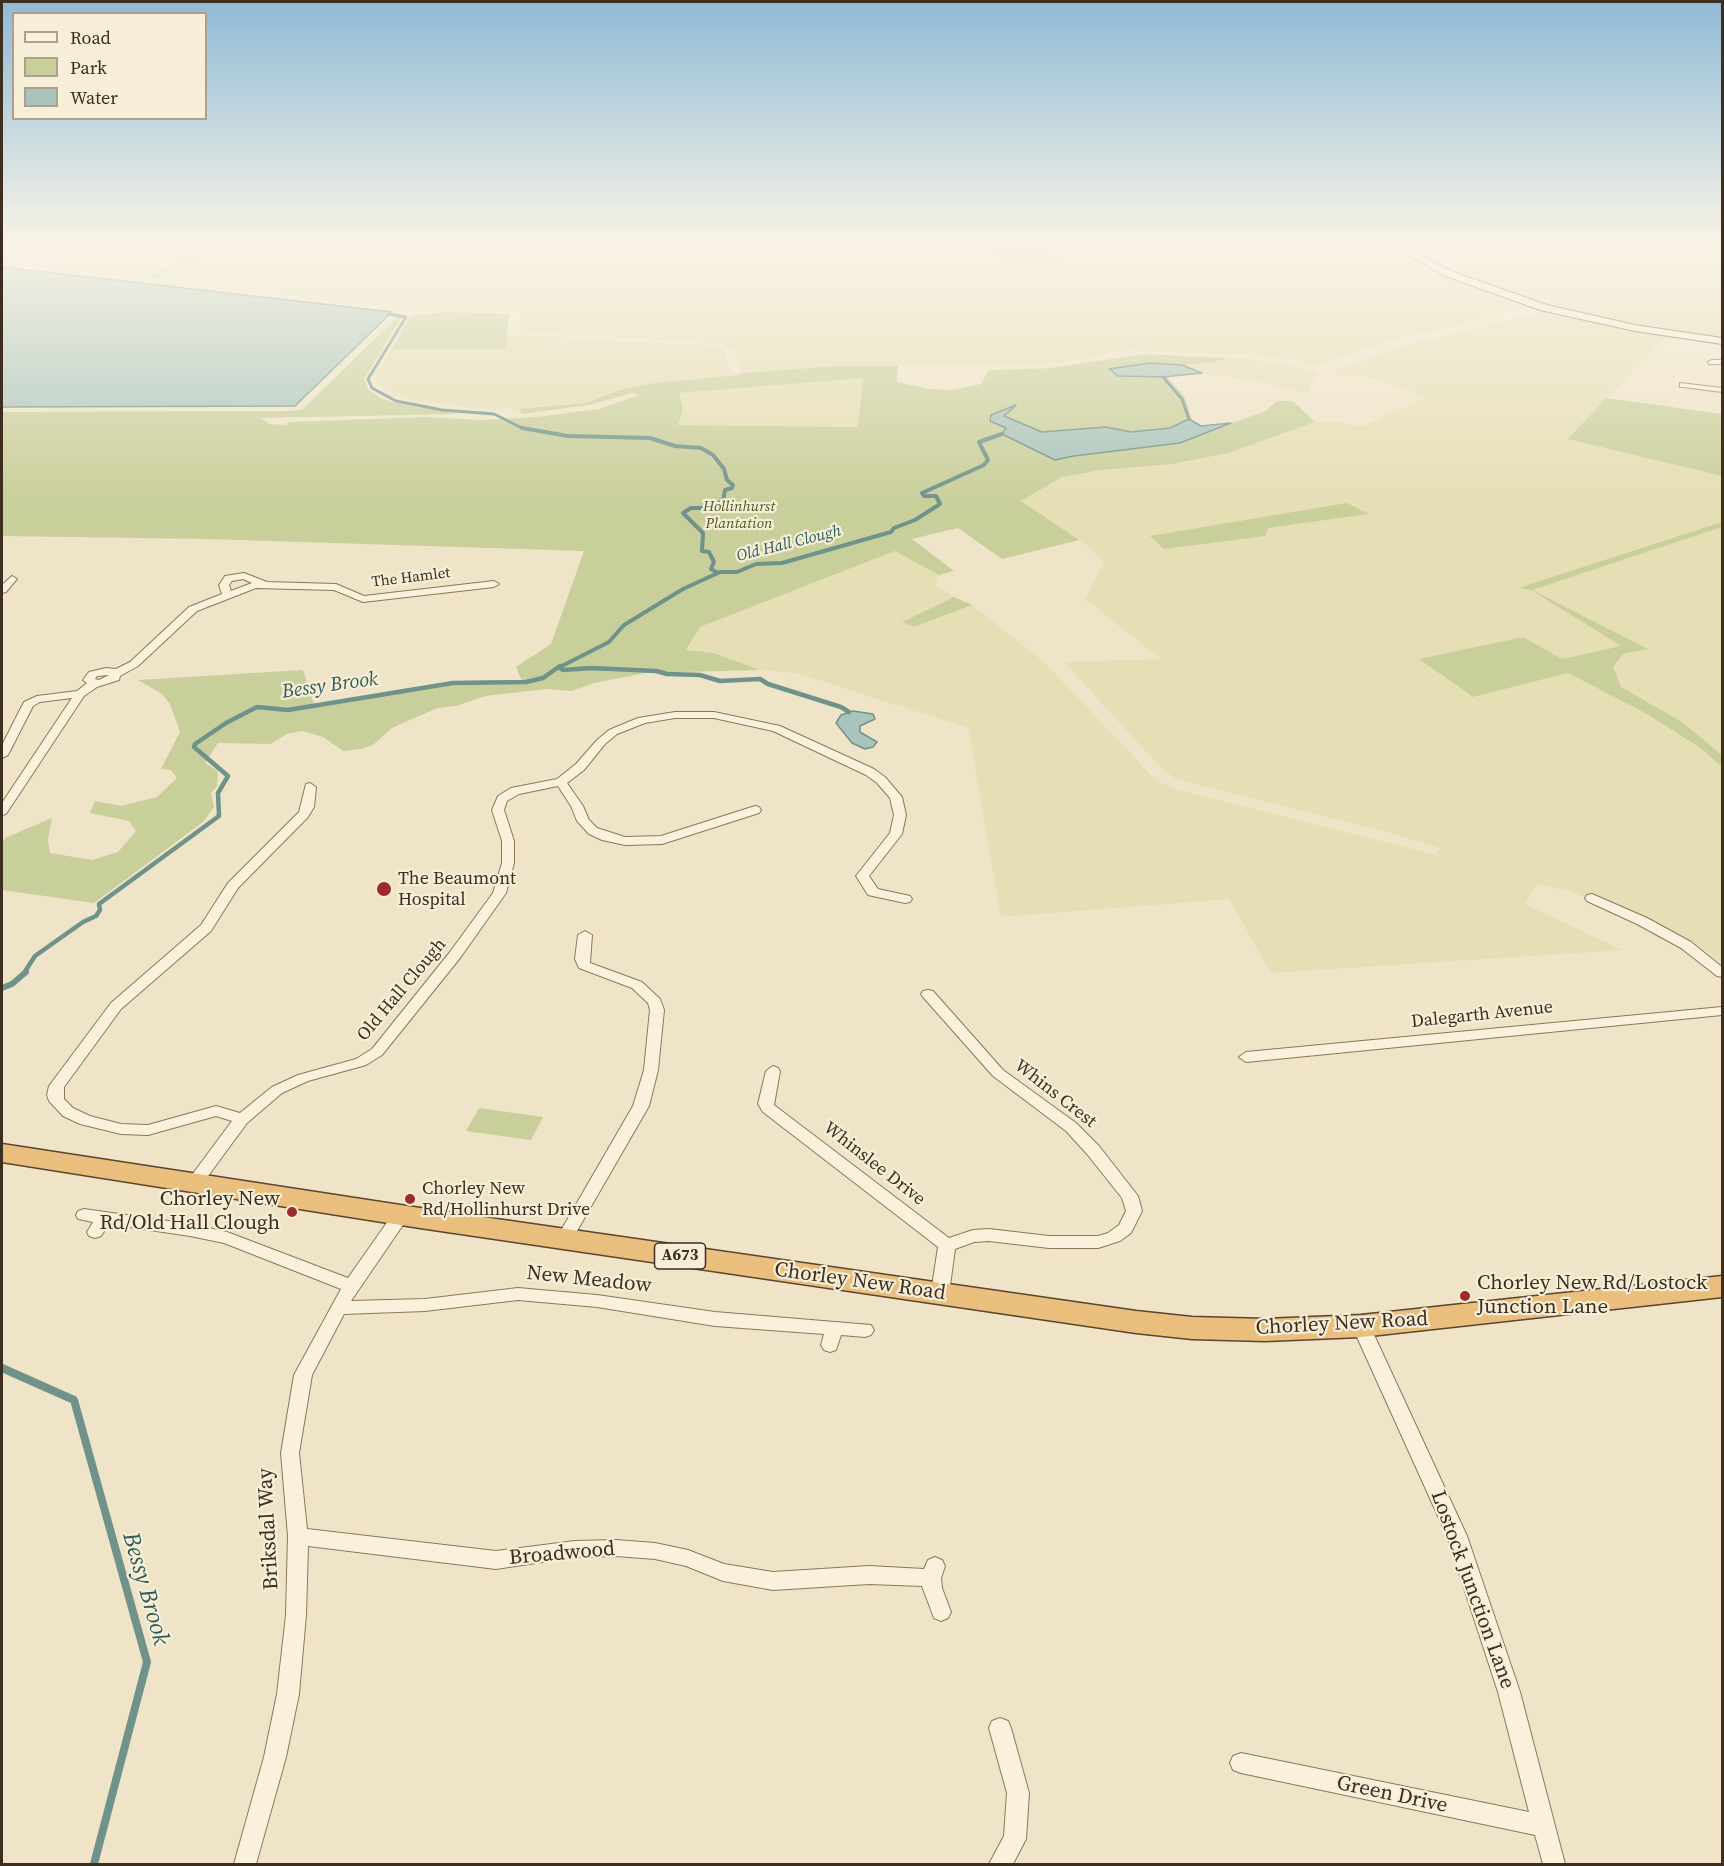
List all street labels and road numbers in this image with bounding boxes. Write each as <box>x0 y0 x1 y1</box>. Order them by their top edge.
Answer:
street label: The Hamlet <box>371 564 451 592</box>
street label: Old Hall Clough <box>353 934 451 1046</box>
street label: Dalegarth Avenue <box>1410 997 1554 1033</box>
street label: Whins Crest <box>1010 1055 1100 1133</box>
street label: Whinslee Drive <box>819 1118 929 1210</box>
road number: A673 <box>654 1243 706 1269</box>
street label: Chorley New Road <box>773 1258 947 1306</box>
street label: New Meadow <box>525 1261 653 1299</box>
street label: Chorley New Road <box>1255 1307 1429 1341</box>
street label: Briksdal Way <box>253 1467 285 1591</box>
street label: Lostock Junction Lane <box>1424 1487 1520 1693</box>
street label: Broadwood <box>508 1537 616 1571</box>
street label: Green Drive <box>1334 1771 1450 1819</box>

